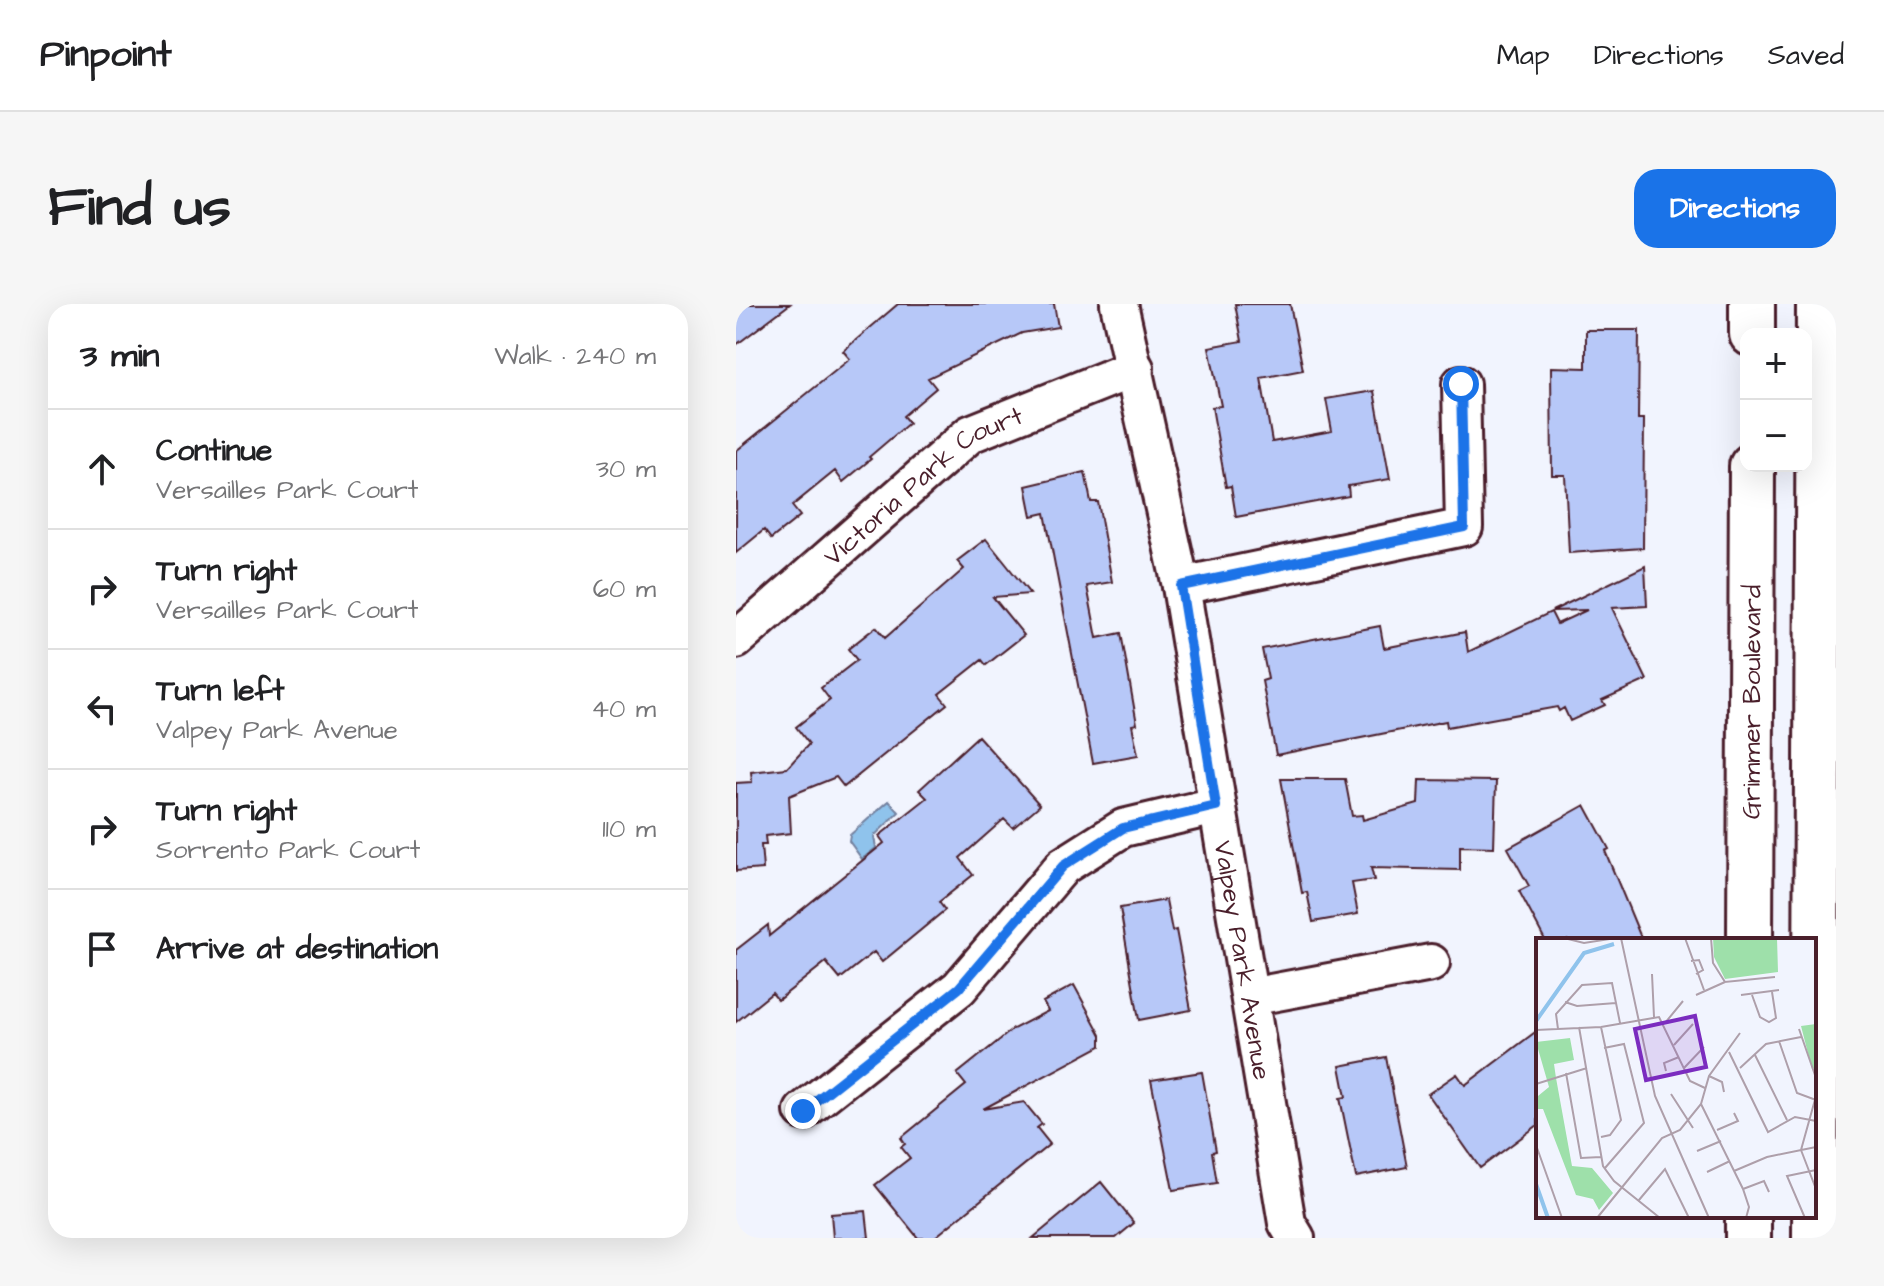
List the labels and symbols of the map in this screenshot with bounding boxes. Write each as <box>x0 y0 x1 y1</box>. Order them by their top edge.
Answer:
route start <box>1443 366 1479 402</box>
street label: Victoria Park Court <box>816 398 1029 574</box>
street label: Grimmer Boulevard <box>1734 585 1770 819</box>
street label: Valpey Park Avenue <box>1205 838 1280 1083</box>
inset map <box>1536 938 1816 1218</box>
route end <box>785 1093 821 1129</box>

